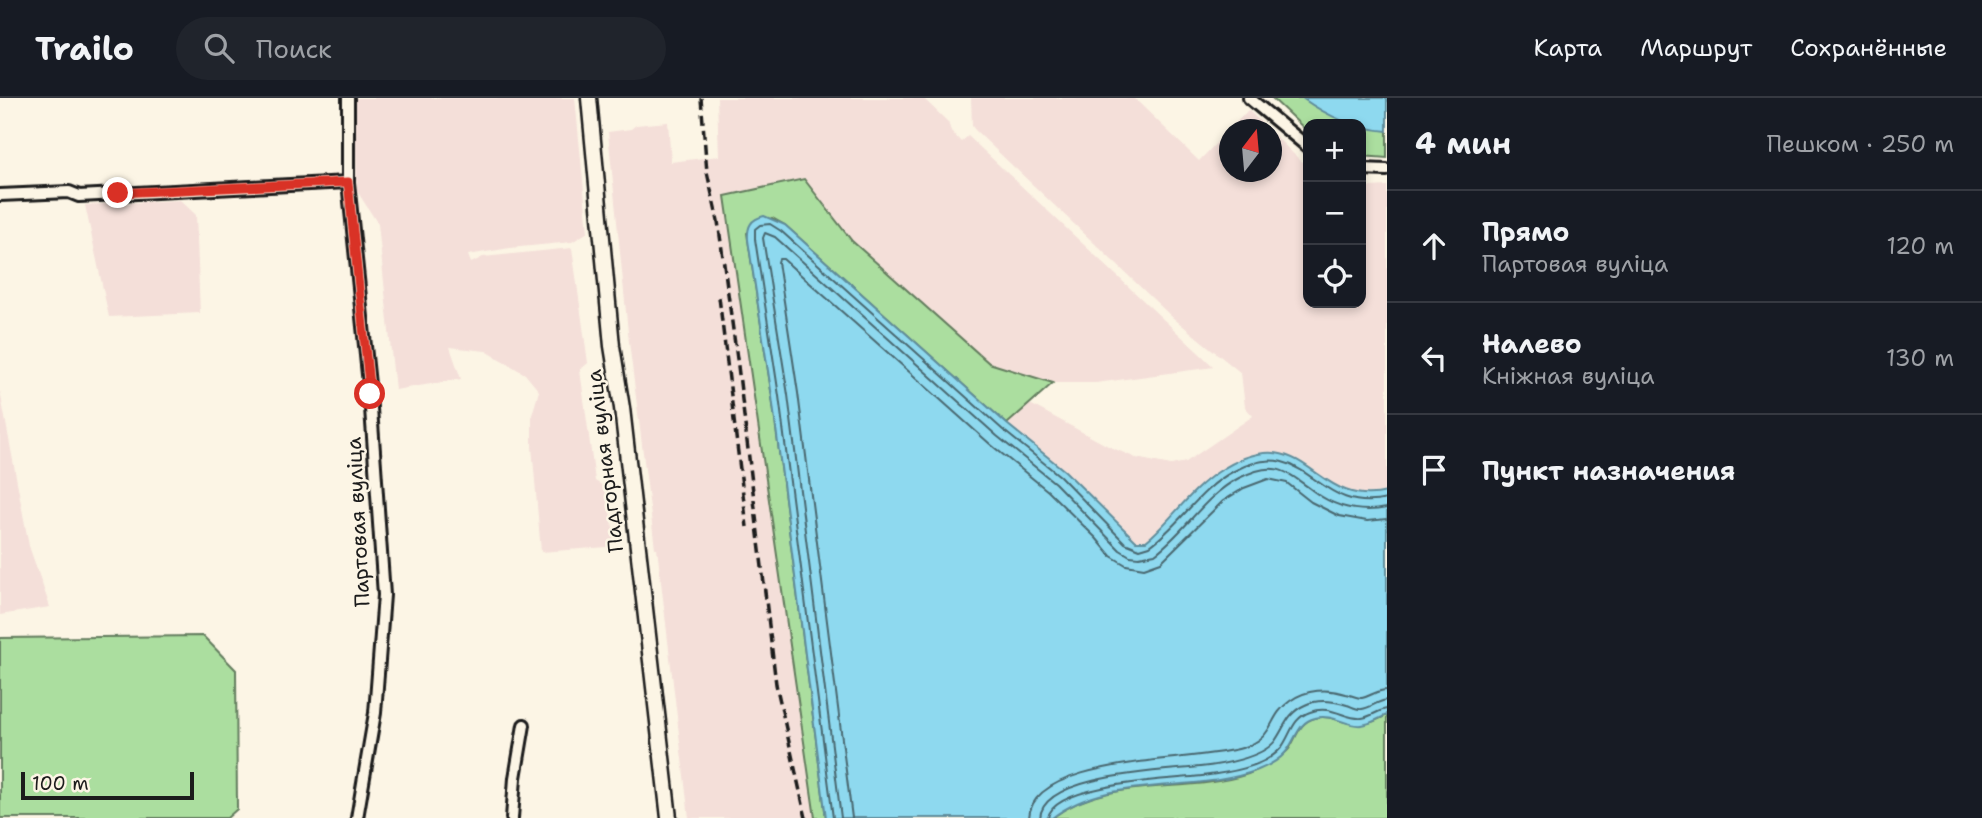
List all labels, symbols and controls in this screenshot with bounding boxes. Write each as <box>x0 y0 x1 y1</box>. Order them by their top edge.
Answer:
search box <box>176 17 666 80</box>
text: Trailo <box>35 26 134 71</box>
icon: search <box>200 29 238 67</box>
text: Поиск <box>256 31 332 66</box>
text: Карта <box>1534 32 1602 64</box>
text: Маршрут <box>1640 32 1752 64</box>
text: Сохранённые <box>1790 32 1947 64</box>
north arrow <box>1219 119 1282 182</box>
map controls <box>1303 119 1366 308</box>
button: + <box>1303 119 1366 182</box>
text: 4 мин <box>1415 123 1511 164</box>
text: Пешком · 250 m <box>1767 129 1954 159</box>
route end <box>102 177 133 208</box>
button: − <box>1303 182 1366 245</box>
text: Прямо <box>1482 214 1570 249</box>
icon: ahead <box>1415 227 1453 265</box>
text: 120 m <box>1886 231 1954 261</box>
button: locate <box>1303 245 1366 308</box>
text: Партовая вуліца <box>1482 249 1668 279</box>
text: Налево <box>1482 326 1582 361</box>
icon: left <box>1415 339 1453 377</box>
text: 130 m <box>1886 343 1954 373</box>
text: Кніжная вуліца <box>1482 361 1655 391</box>
street label: Падгорная вуліца <box>580 368 630 554</box>
route start <box>354 378 385 409</box>
street label: Партовая вуліца <box>340 436 376 608</box>
icon: arrive <box>1415 451 1453 489</box>
text: Пункт назначения <box>1482 453 1735 488</box>
scale bar <box>21 769 194 801</box>
text: 100 m <box>32 771 89 796</box>

